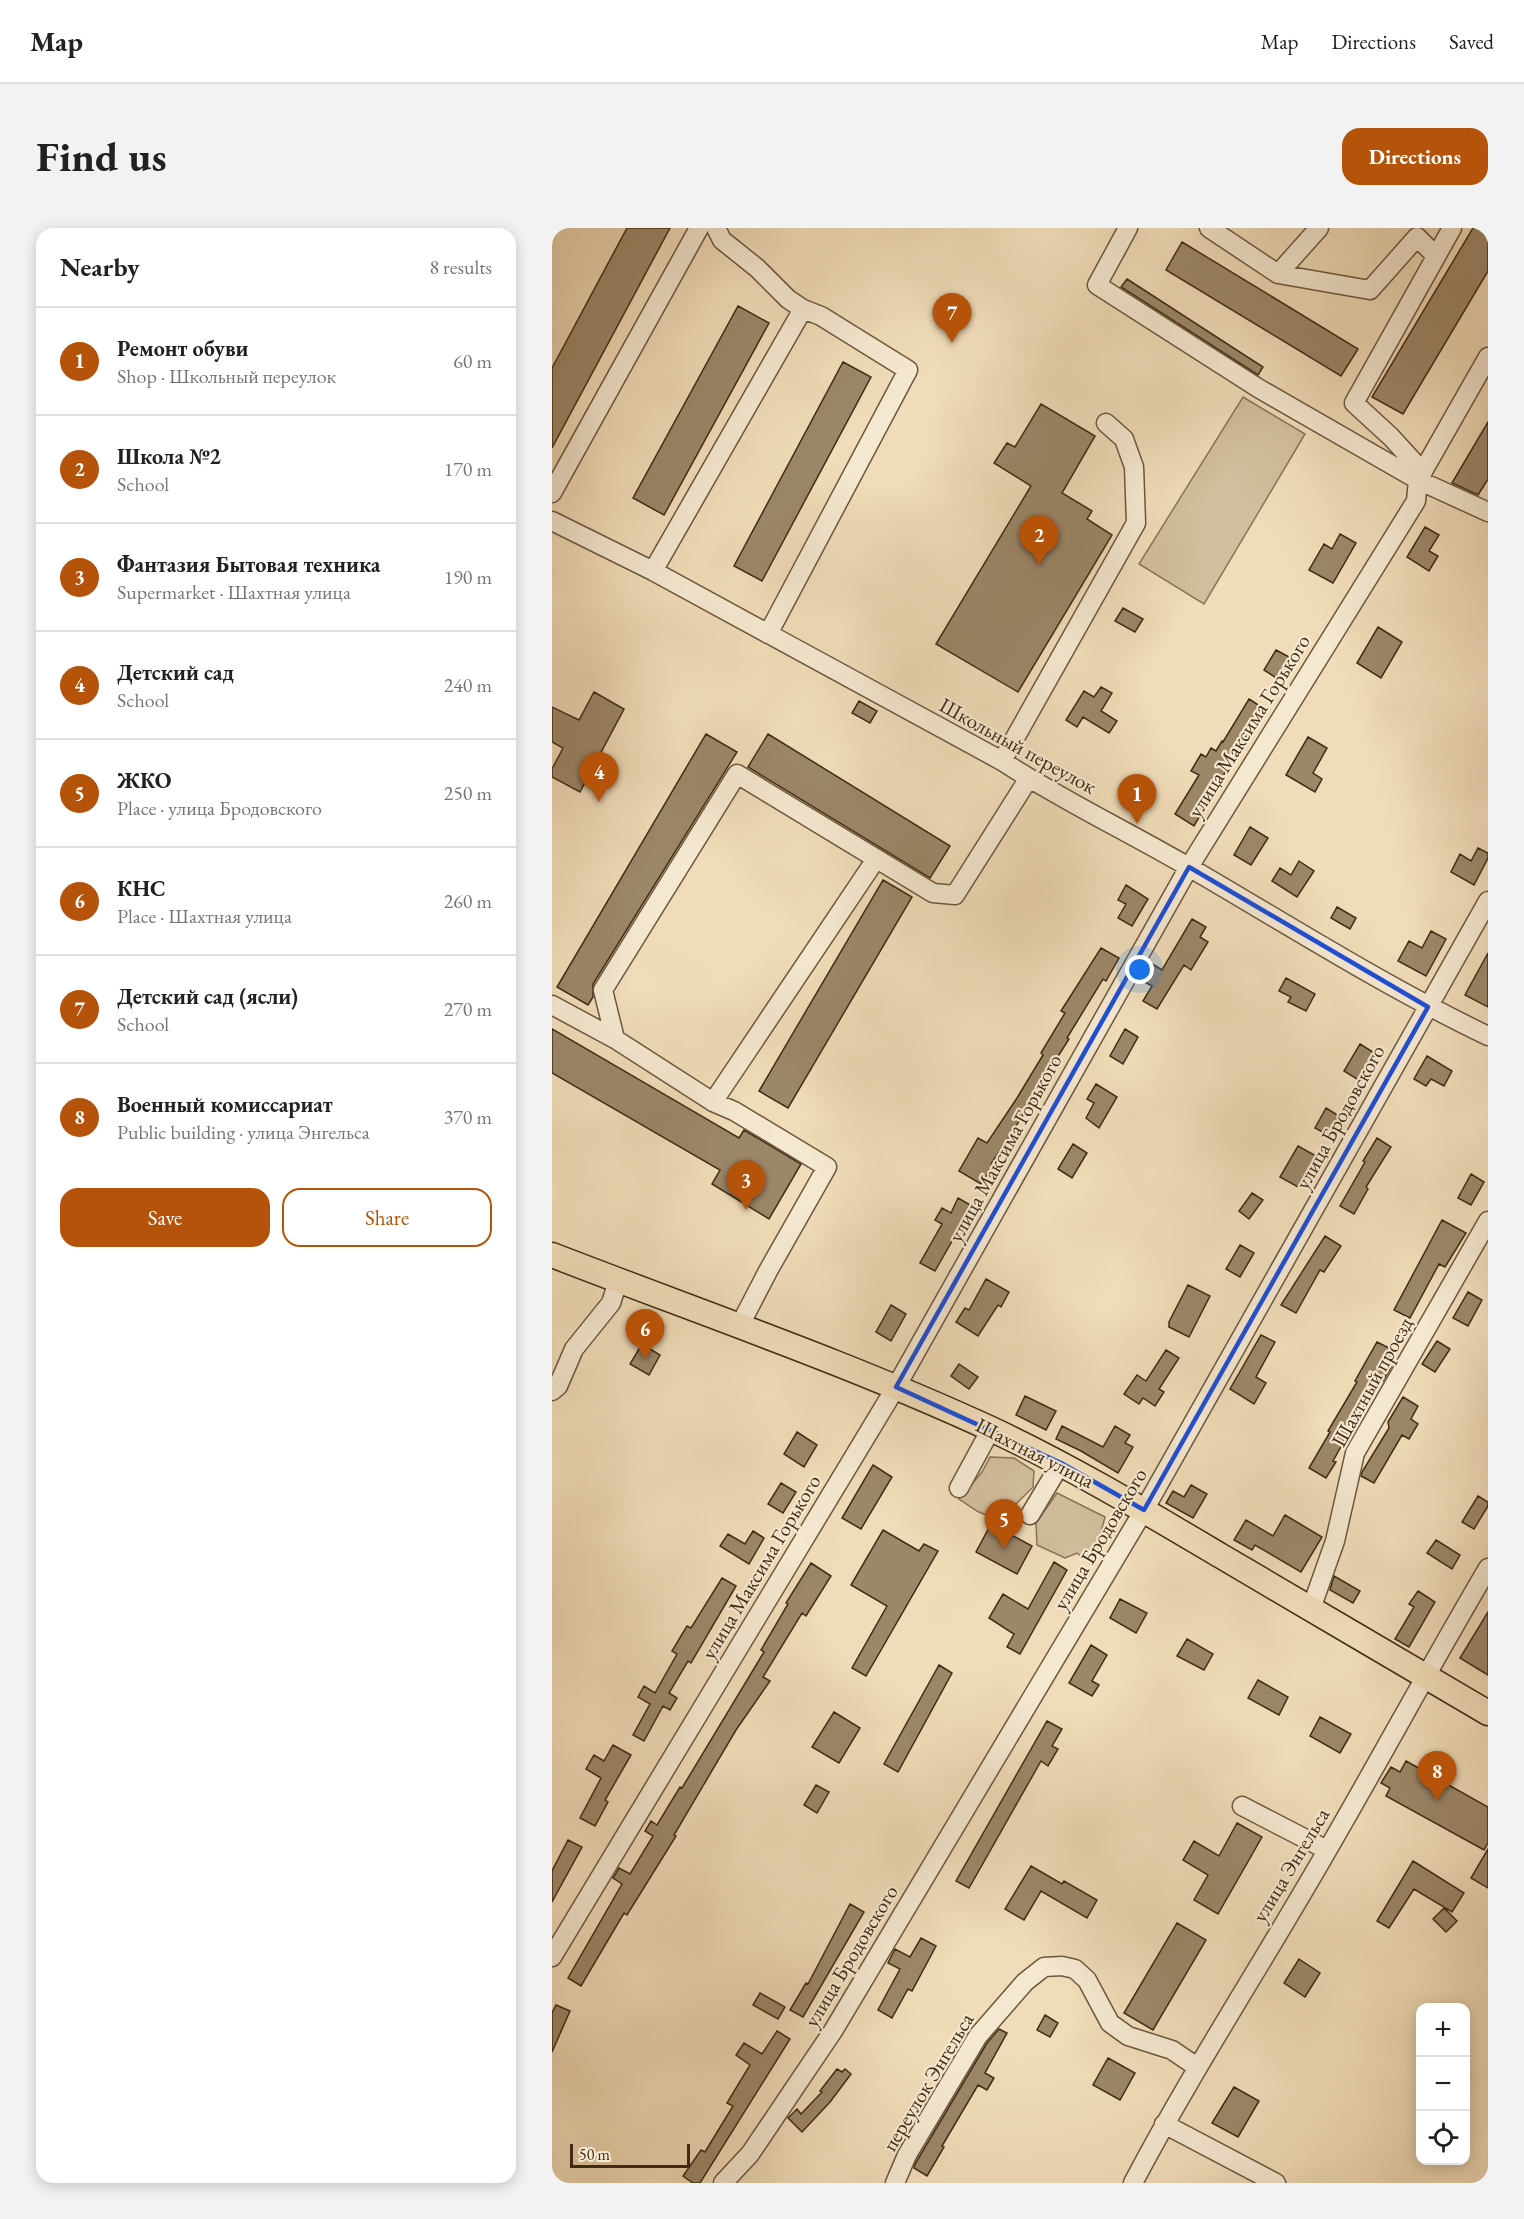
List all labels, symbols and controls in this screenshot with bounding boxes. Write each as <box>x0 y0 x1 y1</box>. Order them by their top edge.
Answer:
text: Map <box>30 23 83 59</box>
text: Map <box>1261 28 1298 55</box>
text: Directions <box>1331 28 1416 55</box>
text: Saved <box>1449 28 1494 55</box>
button: Directions <box>1342 128 1488 185</box>
text: Find us <box>36 129 167 184</box>
text: Nearby <box>60 250 140 284</box>
text: 8 results <box>429 254 492 280</box>
pin: 7 <box>932 294 972 343</box>
text: Ремонт обуви <box>117 334 248 363</box>
text: 1 <box>74 348 85 374</box>
text: 60 m <box>453 348 492 374</box>
text: Shop · Школьный переулок <box>117 363 336 389</box>
text: Школа №2 <box>117 442 221 471</box>
text: 2 <box>74 456 85 482</box>
text: 170 m <box>444 456 492 482</box>
text: School <box>117 471 169 497</box>
pin: 2 <box>1020 516 1058 565</box>
text: Фантазия Бытовая техника <box>117 550 380 579</box>
text: 3 <box>74 564 85 590</box>
text: 190 m <box>444 564 492 590</box>
text: Supermarket · Шахтная улица <box>117 579 351 605</box>
street label: улица Максима Горького <box>1181 629 1316 822</box>
text: Детский сад <box>117 658 234 687</box>
text: 4 <box>74 672 85 698</box>
text: 240 m <box>444 672 492 698</box>
text: School <box>117 687 169 713</box>
street label: Школьный переулок <box>935 691 1102 800</box>
pin: 4 <box>580 752 618 802</box>
text: ЖКО <box>117 766 171 795</box>
pin: 1 <box>1118 774 1156 824</box>
text: 5 <box>74 780 85 806</box>
text: 250 m <box>444 780 492 806</box>
text: Place · улица Бродовского <box>117 795 322 821</box>
text: КНС <box>117 874 166 903</box>
text: 6 <box>74 888 85 914</box>
text: 260 m <box>444 888 492 914</box>
text: Place · Шахтная улица <box>117 903 292 929</box>
your location <box>1125 955 1154 984</box>
text: Детский сад (ясли) <box>117 982 298 1011</box>
text: 7 <box>74 996 85 1022</box>
text: 270 m <box>444 996 492 1022</box>
text: School <box>117 1011 169 1037</box>
street label: улица Бродовского <box>1289 1040 1390 1194</box>
street label: улица Максима Горького <box>942 1049 1068 1247</box>
text: Военный комиссариат <box>117 1090 333 1119</box>
text: 8 <box>74 1104 85 1130</box>
text: 370 m <box>444 1104 492 1130</box>
text: Public building · улица Энгельса <box>117 1119 370 1145</box>
pin: 3 <box>726 1160 766 1210</box>
button: Save <box>60 1188 270 1247</box>
button: Share <box>282 1188 492 1247</box>
pin: 6 <box>626 1310 664 1359</box>
street label: Шахтный проезд <box>1325 1312 1419 1451</box>
street label: Шахтная улица <box>971 1411 1100 1494</box>
street label: улица Бродовского <box>1046 1463 1153 1615</box>
street label: улица Максима Горького <box>695 1469 826 1664</box>
pin: 5 <box>984 1500 1024 1549</box>
pin: 8 <box>1418 1752 1456 1801</box>
street label: улица Энгельса <box>1246 1802 1336 1927</box>
street label: улица Бродовского <box>797 1880 904 2032</box>
map controls <box>1416 2003 1470 2165</box>
button: + <box>1416 2003 1470 2057</box>
street label: переулок Энгельса <box>876 2007 980 2156</box>
button: − <box>1416 2057 1470 2111</box>
button: locate <box>1416 2111 1470 2165</box>
scale bar <box>570 2141 690 2168</box>
text: 50 m <box>579 2144 610 2165</box>

